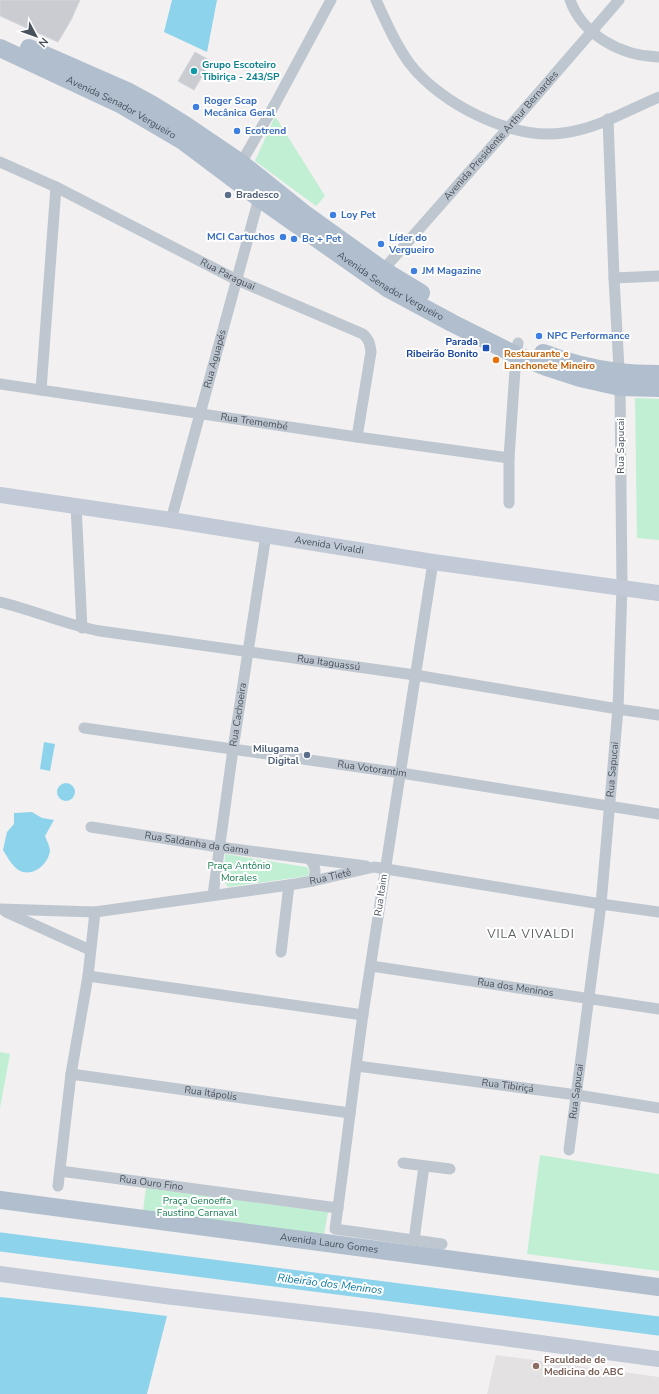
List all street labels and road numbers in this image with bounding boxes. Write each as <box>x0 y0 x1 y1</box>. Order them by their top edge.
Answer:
street label: Avenida Presidente Arthur Bernardes <box>441 68 562 203</box>
street label: Avenida Senador Vergueiro <box>64 73 179 143</box>
street label: Avenida Senador Vergueiro <box>334 248 447 324</box>
street label: Rua Paraguai <box>198 255 257 294</box>
street label: Rua Aguapés <box>200 328 230 390</box>
street label: Rua Tremembé <box>220 410 289 434</box>
street label: Rua Sapucai <box>614 418 628 474</box>
street label: Avenida Vivaldi <box>294 533 365 558</box>
street label: Rua Itaguassú <box>296 652 361 674</box>
street label: Rua Cachoeira <box>226 682 250 748</box>
street label: Rua Sapucai <box>603 741 622 798</box>
street label: Rua Votorantim <box>336 757 408 781</box>
street label: Rua Saldanha da Gama <box>144 828 250 858</box>
street label: Rua Tietê <box>308 865 353 888</box>
street label: Rua Itaim <box>371 873 391 917</box>
street label: Rua dos Meninos <box>476 975 555 1000</box>
street label: Rua Sapucai <box>566 1063 587 1120</box>
street label: Rua Tibiriçá <box>481 1075 535 1096</box>
street label: Rua Itápolis <box>183 1083 238 1104</box>
street label: Rua Ouro Fino <box>118 1172 184 1194</box>
street label: Avenida Lauro Gomes <box>279 1230 379 1257</box>

